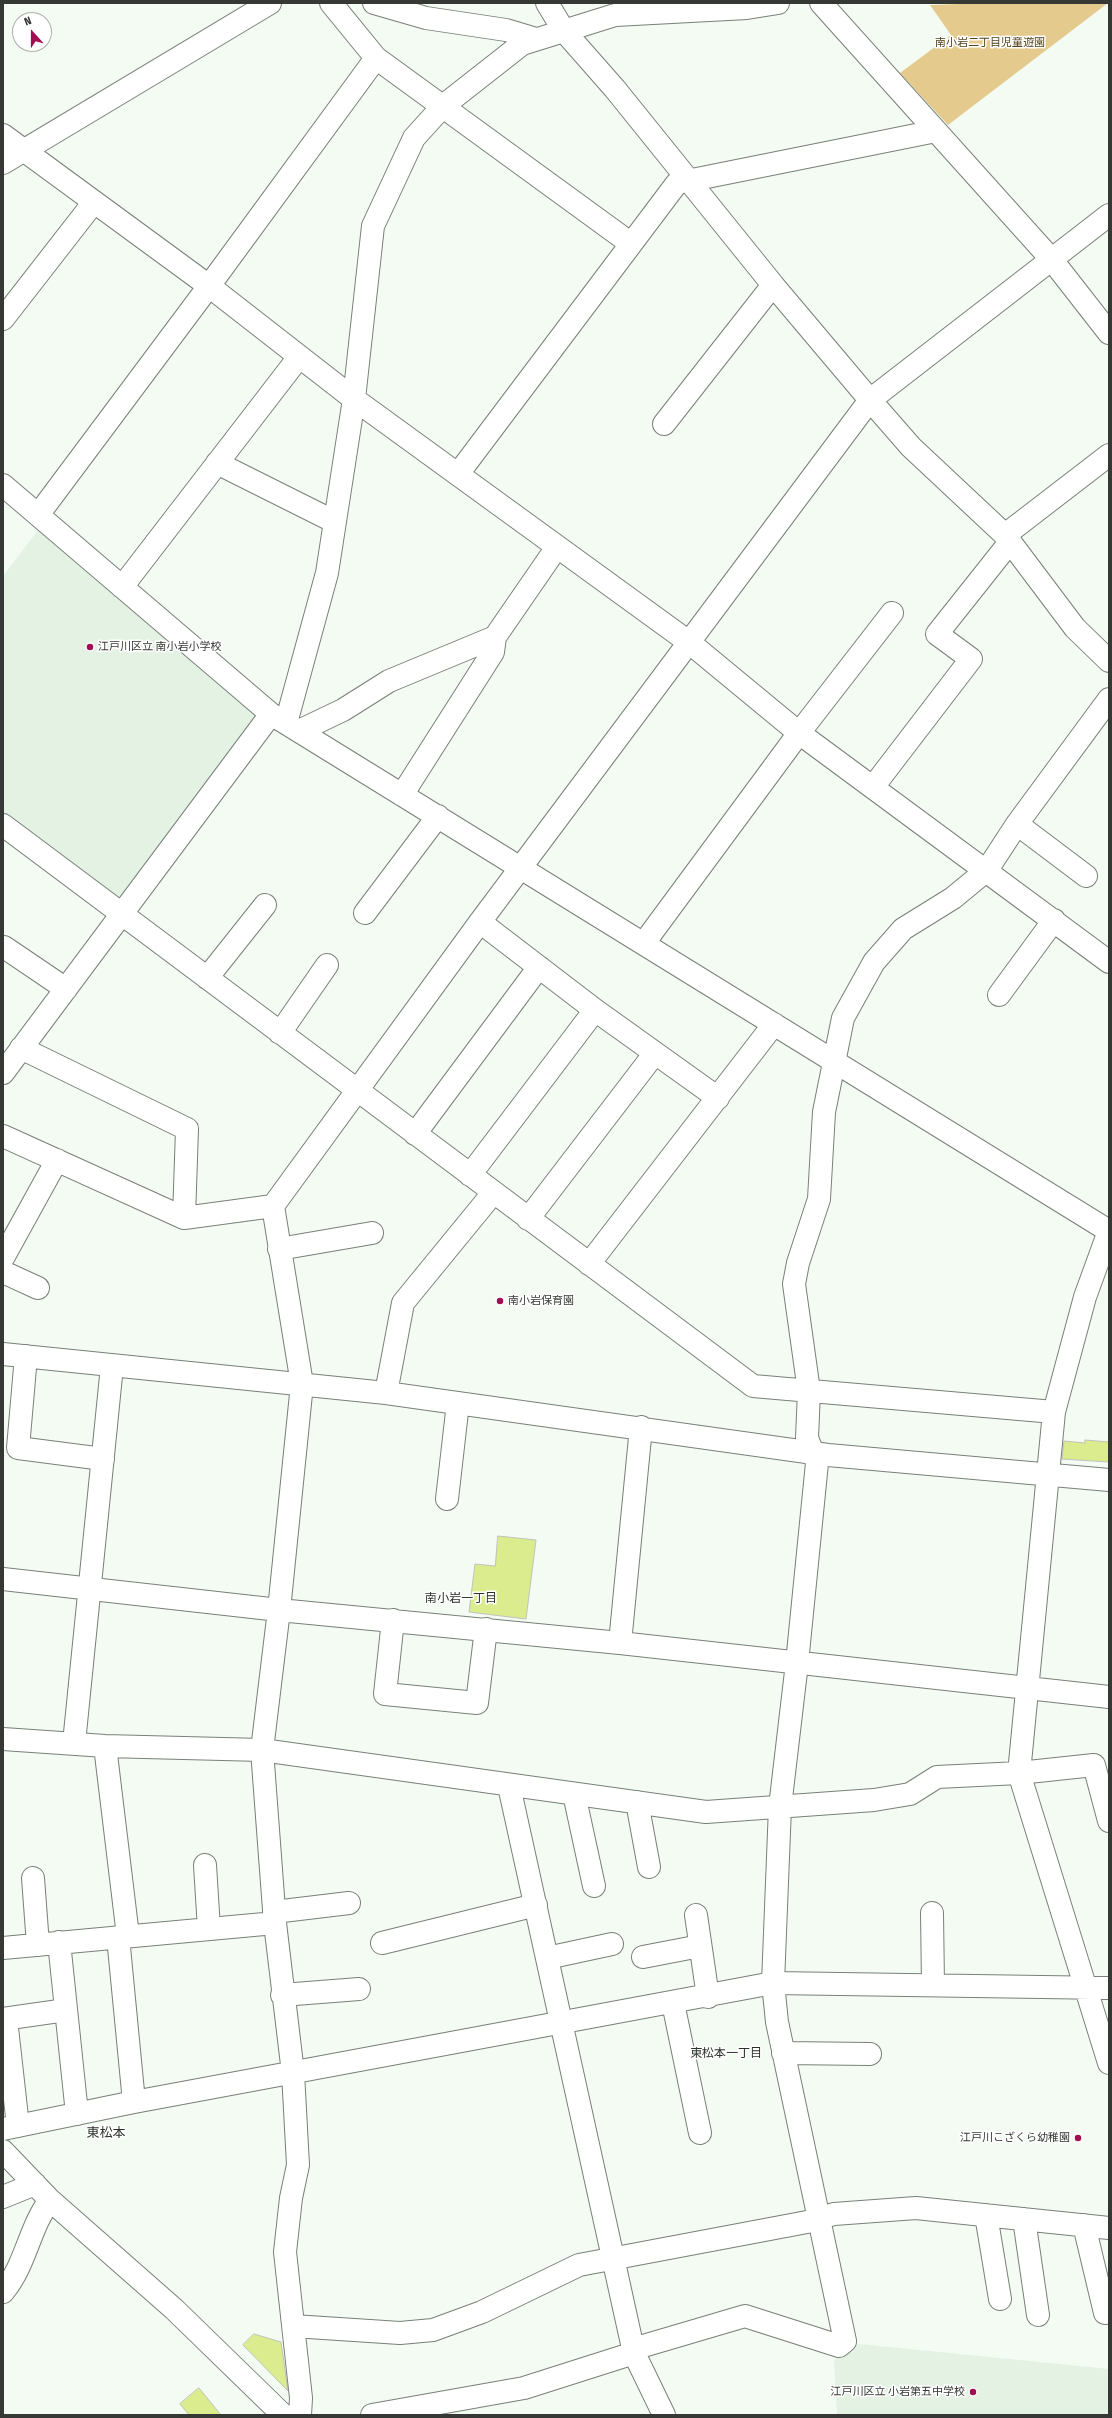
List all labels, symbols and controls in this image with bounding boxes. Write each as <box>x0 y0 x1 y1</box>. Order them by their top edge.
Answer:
north arrow <box>12 12 52 52</box>
text: N <box>22 14 33 29</box>
park label: 南小岩二丁目児童遊園 <box>935 36 1045 50</box>
place label: 江戸川区立 南小岩小学校 <box>98 640 222 654</box>
marker: 江戸川区立 南小岩小学校 <box>85 642 95 652</box>
place label: 南小岩保育園 <box>508 1294 574 1308</box>
marker: 南小岩保育園 <box>495 1296 505 1306</box>
district label: 南小岩一丁目 <box>425 1592 497 1606</box>
district label: 東松本一丁目 <box>690 2047 762 2061</box>
district label: 東松本 <box>87 2125 125 2141</box>
place label: 江戸川こざくら幼稚園 <box>960 2131 1070 2145</box>
marker: 江戸川こざくら幼稚園 <box>1073 2133 1083 2143</box>
place label: 江戸川区立 小岩第五中学校 <box>830 2385 965 2399</box>
marker: 江戸川区立 小岩第五中学校 <box>968 2387 978 2397</box>

